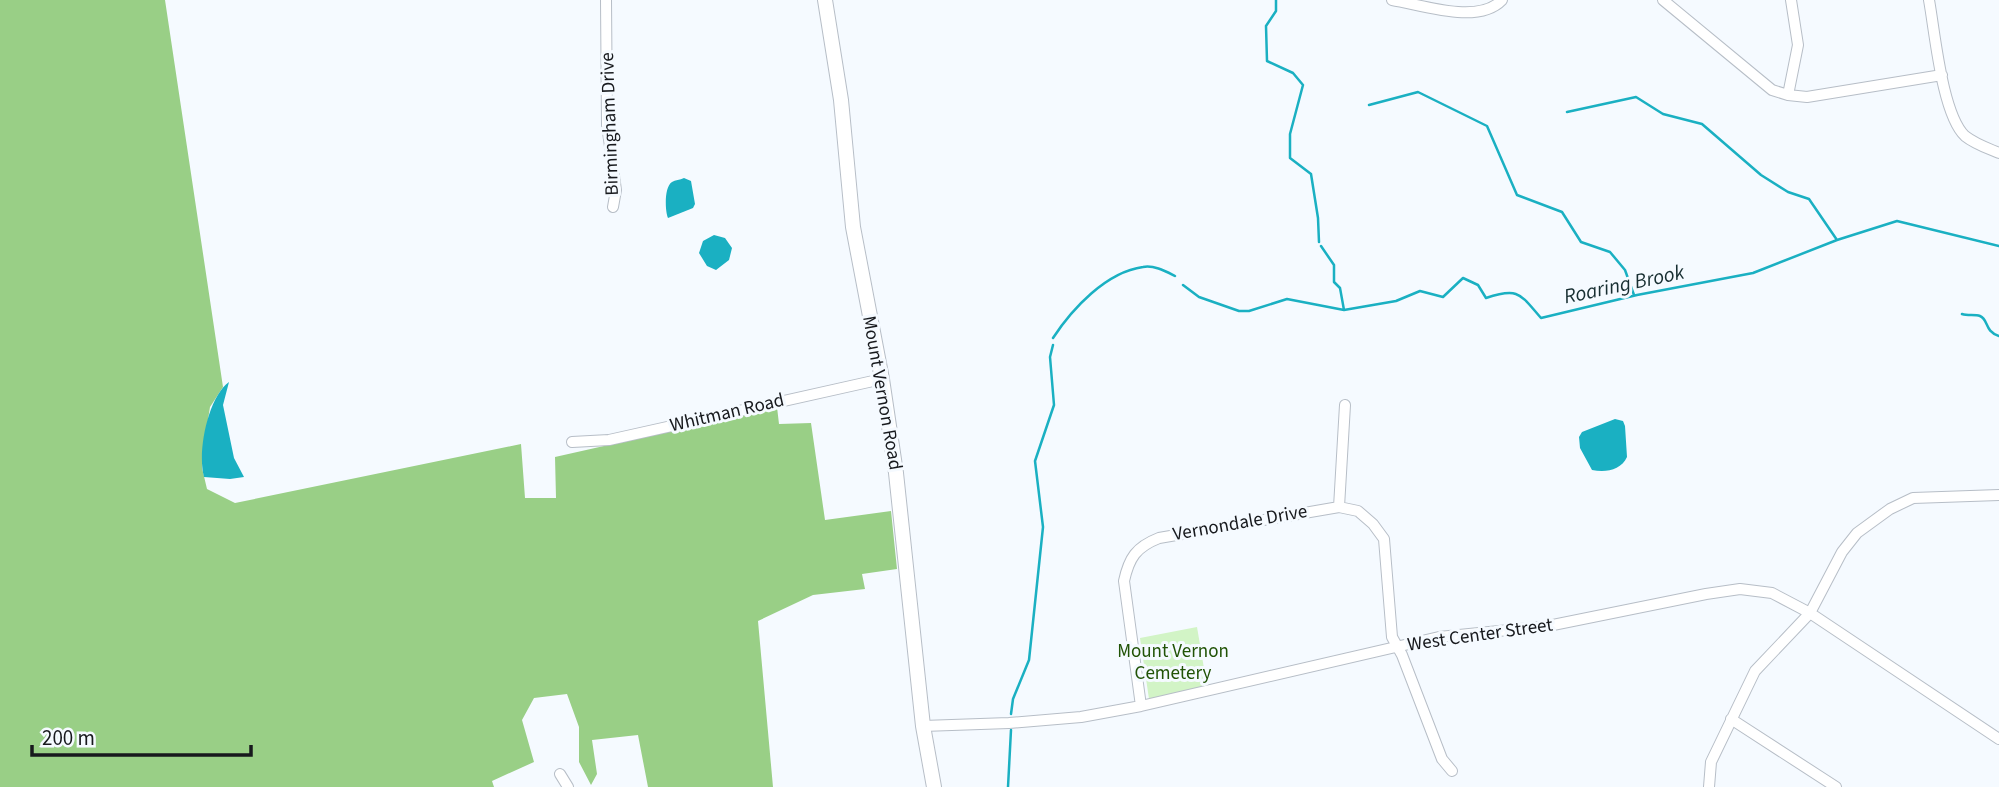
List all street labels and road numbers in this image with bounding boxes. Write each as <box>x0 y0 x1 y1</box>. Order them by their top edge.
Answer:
street label: Birmingham Drive <box>594 52 626 196</box>
street label: Mount Vernon Road <box>855 314 909 472</box>
street label: Whitman Road <box>667 387 787 439</box>
street label: Vernondale Drive <box>1171 498 1309 548</box>
street label: West Center Street <box>1406 611 1555 659</box>

